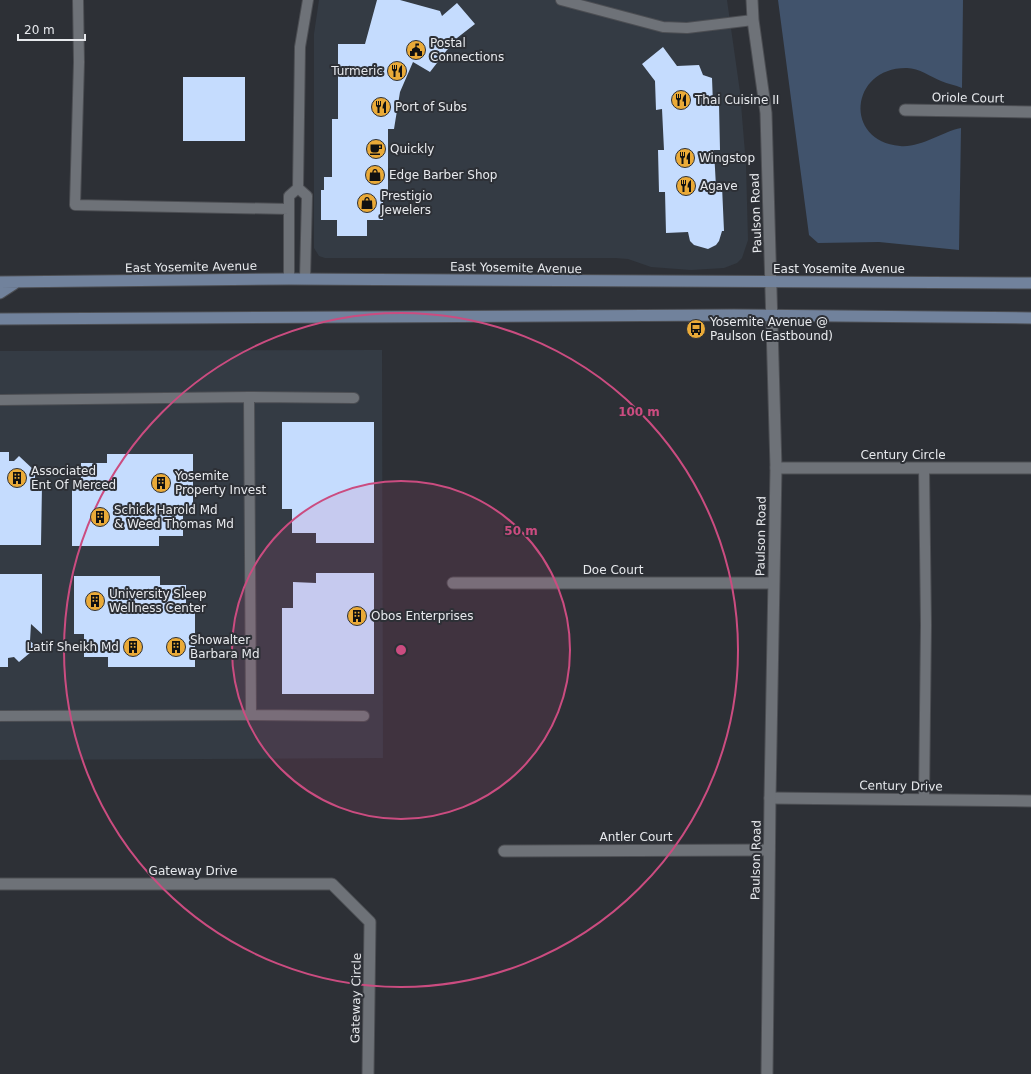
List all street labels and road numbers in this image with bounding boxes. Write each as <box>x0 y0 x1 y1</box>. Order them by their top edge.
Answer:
street label: Oriole Court <box>932 90 1005 106</box>
street label: Paulson Road <box>748 173 764 253</box>
street label: East Yosemite Avenue <box>125 259 257 275</box>
street label: East Yosemite Avenue <box>450 260 582 276</box>
street label: East Yosemite Avenue <box>773 262 905 276</box>
street label: Century Circle <box>860 448 946 462</box>
street label: Paulson Road <box>753 496 769 576</box>
street label: Doe Court <box>583 563 644 577</box>
street label: Century Drive <box>859 778 943 794</box>
street label: Paulson Road <box>748 820 764 900</box>
street label: Antler Court <box>600 830 673 844</box>
street label: Gateway Drive <box>149 864 237 878</box>
street label: Gateway Circle <box>348 953 364 1043</box>

